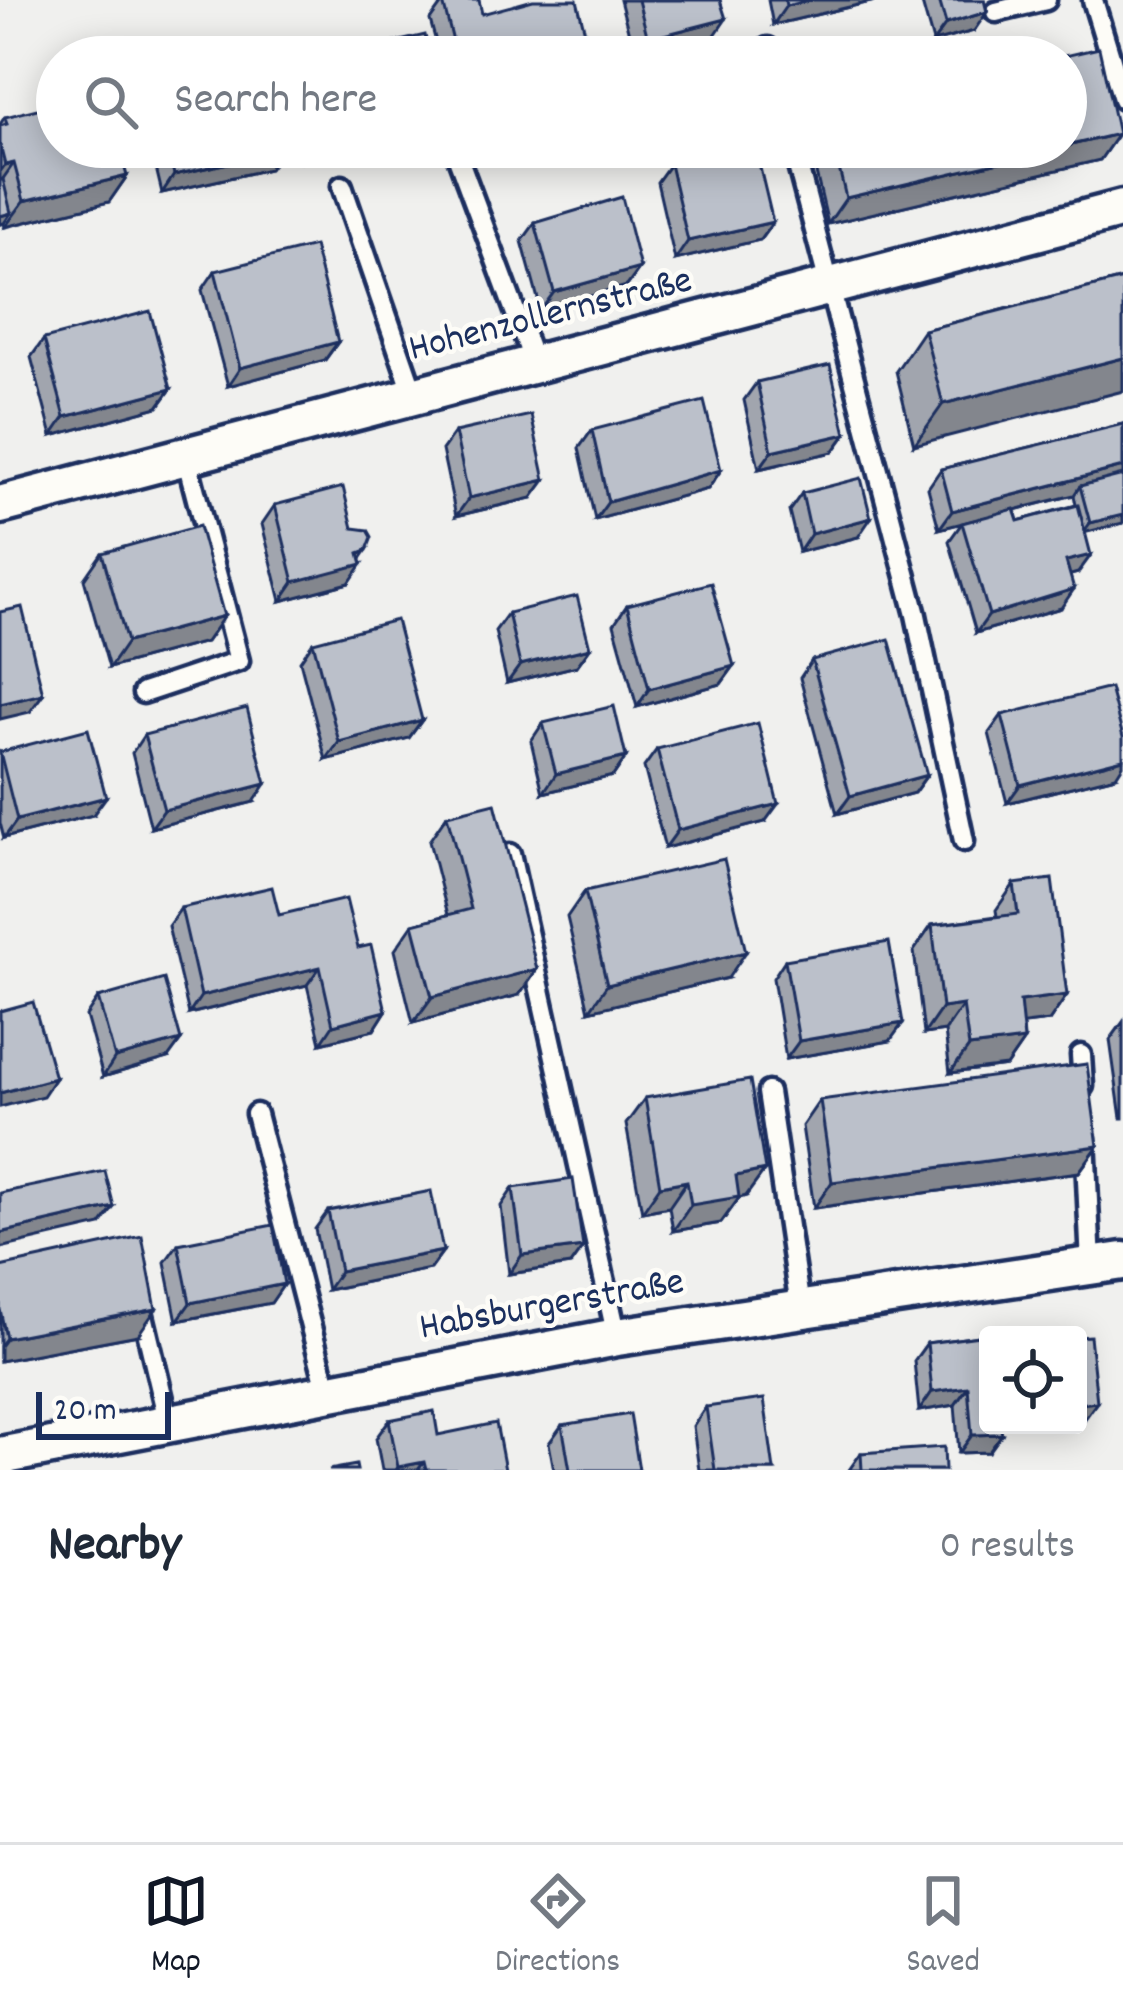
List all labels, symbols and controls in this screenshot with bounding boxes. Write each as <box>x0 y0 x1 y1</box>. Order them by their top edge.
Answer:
search box <box>36 36 1087 168</box>
icon: search <box>78 69 144 135</box>
text: Search here <box>174 70 377 134</box>
street label: Hohenzollernstraße <box>404 255 698 379</box>
street label: Habsburgerstraße <box>415 1257 689 1357</box>
map controls <box>979 1326 1087 1434</box>
button: locate <box>979 1326 1087 1434</box>
scale bar <box>36 1386 171 1439</box>
text: 20 m <box>54 1389 117 1436</box>
text: Nearby <box>48 1512 181 1584</box>
text: 0 results <box>940 1521 1075 1576</box>
tab: Map <box>143 1868 209 1987</box>
tab: Directions <box>495 1868 620 1987</box>
tab: Saved <box>906 1868 980 1987</box>

